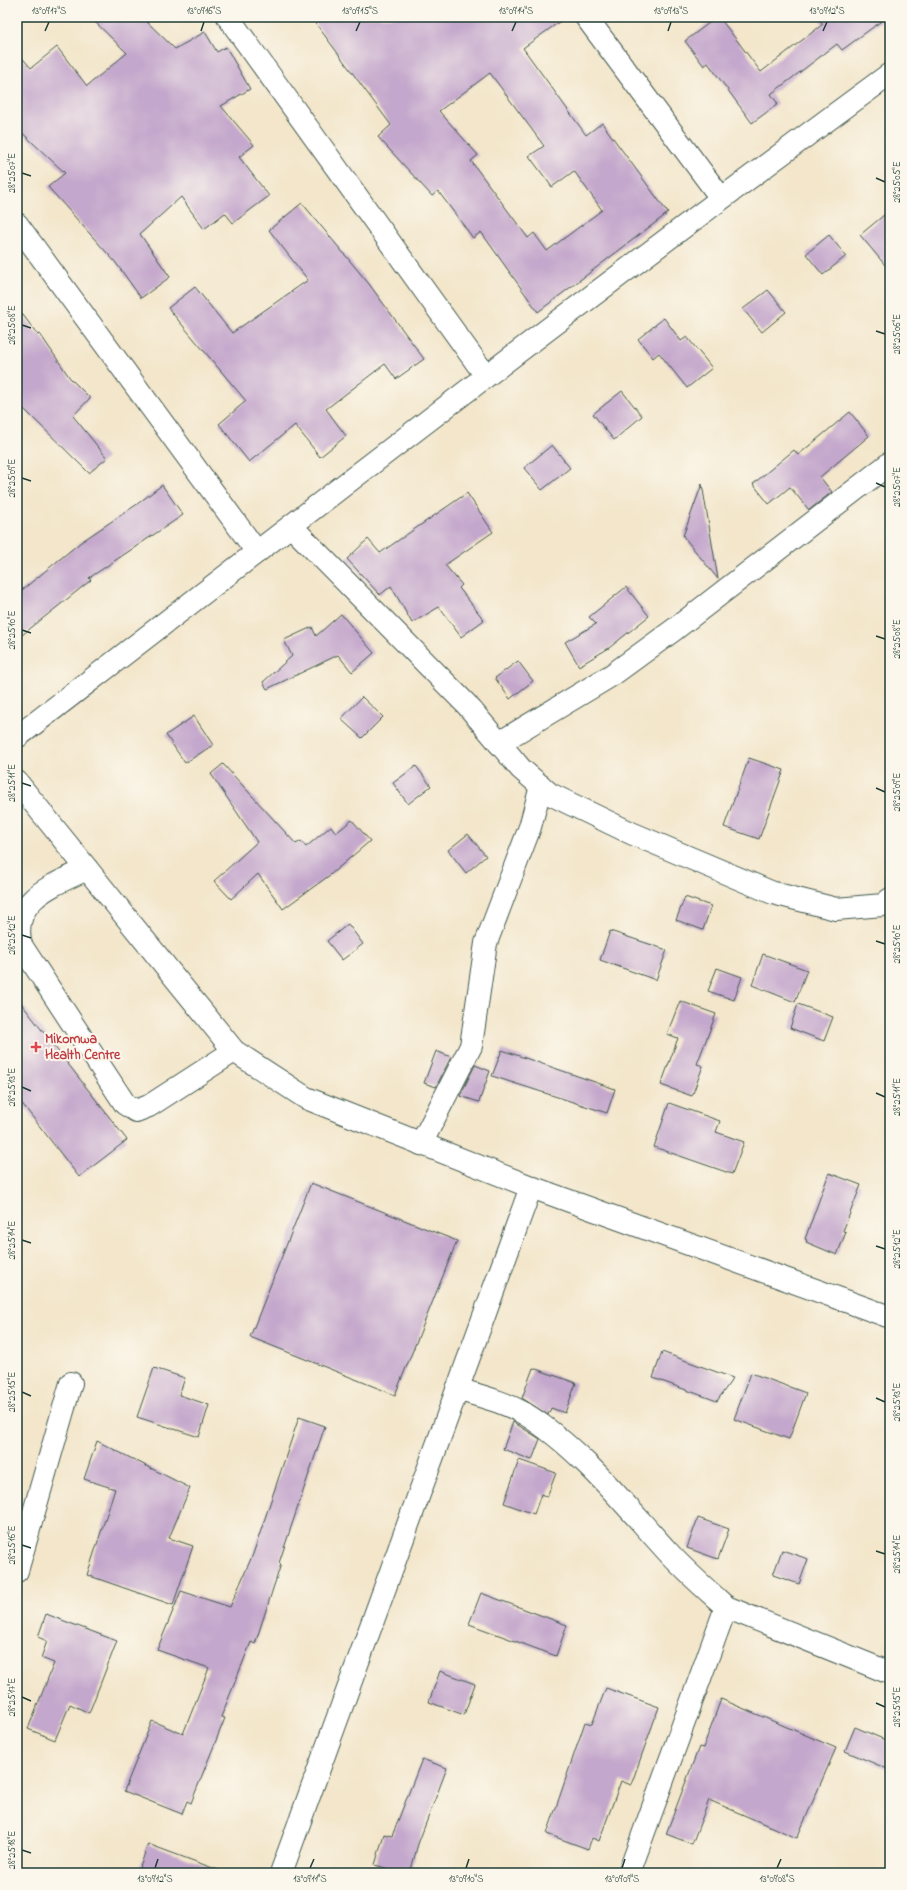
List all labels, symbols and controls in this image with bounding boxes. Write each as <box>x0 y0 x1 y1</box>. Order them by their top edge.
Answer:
text: 13°09'17"S <box>32 4 67 19</box>
text: 13°09'16"S <box>187 4 222 19</box>
text: 13°09'15"S <box>342 4 379 19</box>
text: 13°09'14"S <box>499 4 534 19</box>
text: 13°09'13"S <box>654 4 689 19</box>
text: 13°09'12"S <box>809 4 845 19</box>
text: 28°25'07"E <box>5 153 20 193</box>
text: 28°25'05"E <box>890 161 905 203</box>
text: 28°25'08"E <box>5 305 20 345</box>
text: 28°25'06"E <box>890 314 905 354</box>
text: 28°25'09"E <box>5 459 20 497</box>
text: 28°25'07"E <box>890 467 905 507</box>
text: 28°25'10"E <box>5 610 20 650</box>
text: 28°25'08"E <box>890 619 905 659</box>
text: 28°25'11"E <box>5 764 20 802</box>
text: 28°25'09"E <box>890 773 905 811</box>
text: 28°25'12"E <box>5 915 20 955</box>
text: 28°25'10"E <box>890 924 905 964</box>
place label: Mikomwa Health Centre <box>45 1029 121 1066</box>
marker: Mikomwa Health Centre <box>30 1041 42 1053</box>
text: 28°25'13"E <box>5 1068 20 1106</box>
text: 28°25'11"E <box>890 1078 905 1116</box>
text: 28°25'14"E <box>5 1221 20 1259</box>
text: 28°25'12"E <box>890 1229 905 1269</box>
text: 28°25'15"E <box>5 1372 20 1412</box>
text: 28°25'13"E <box>890 1383 905 1421</box>
text: 28°25'16"E <box>5 1525 20 1565</box>
text: 28°25'14"E <box>890 1535 905 1573</box>
text: 28°25'17"E <box>5 1678 20 1716</box>
text: 28°25'15"E <box>890 1687 905 1727</box>
text: 28°25'18"E <box>5 1831 20 1869</box>
text: 13°09'12"S <box>137 1872 173 1887</box>
text: 13°09'11"S <box>293 1872 327 1887</box>
text: 13°09'10"S <box>449 1872 484 1887</box>
text: 13°09'09"S <box>605 1872 640 1887</box>
text: 13°09'08"S <box>759 1872 795 1887</box>

